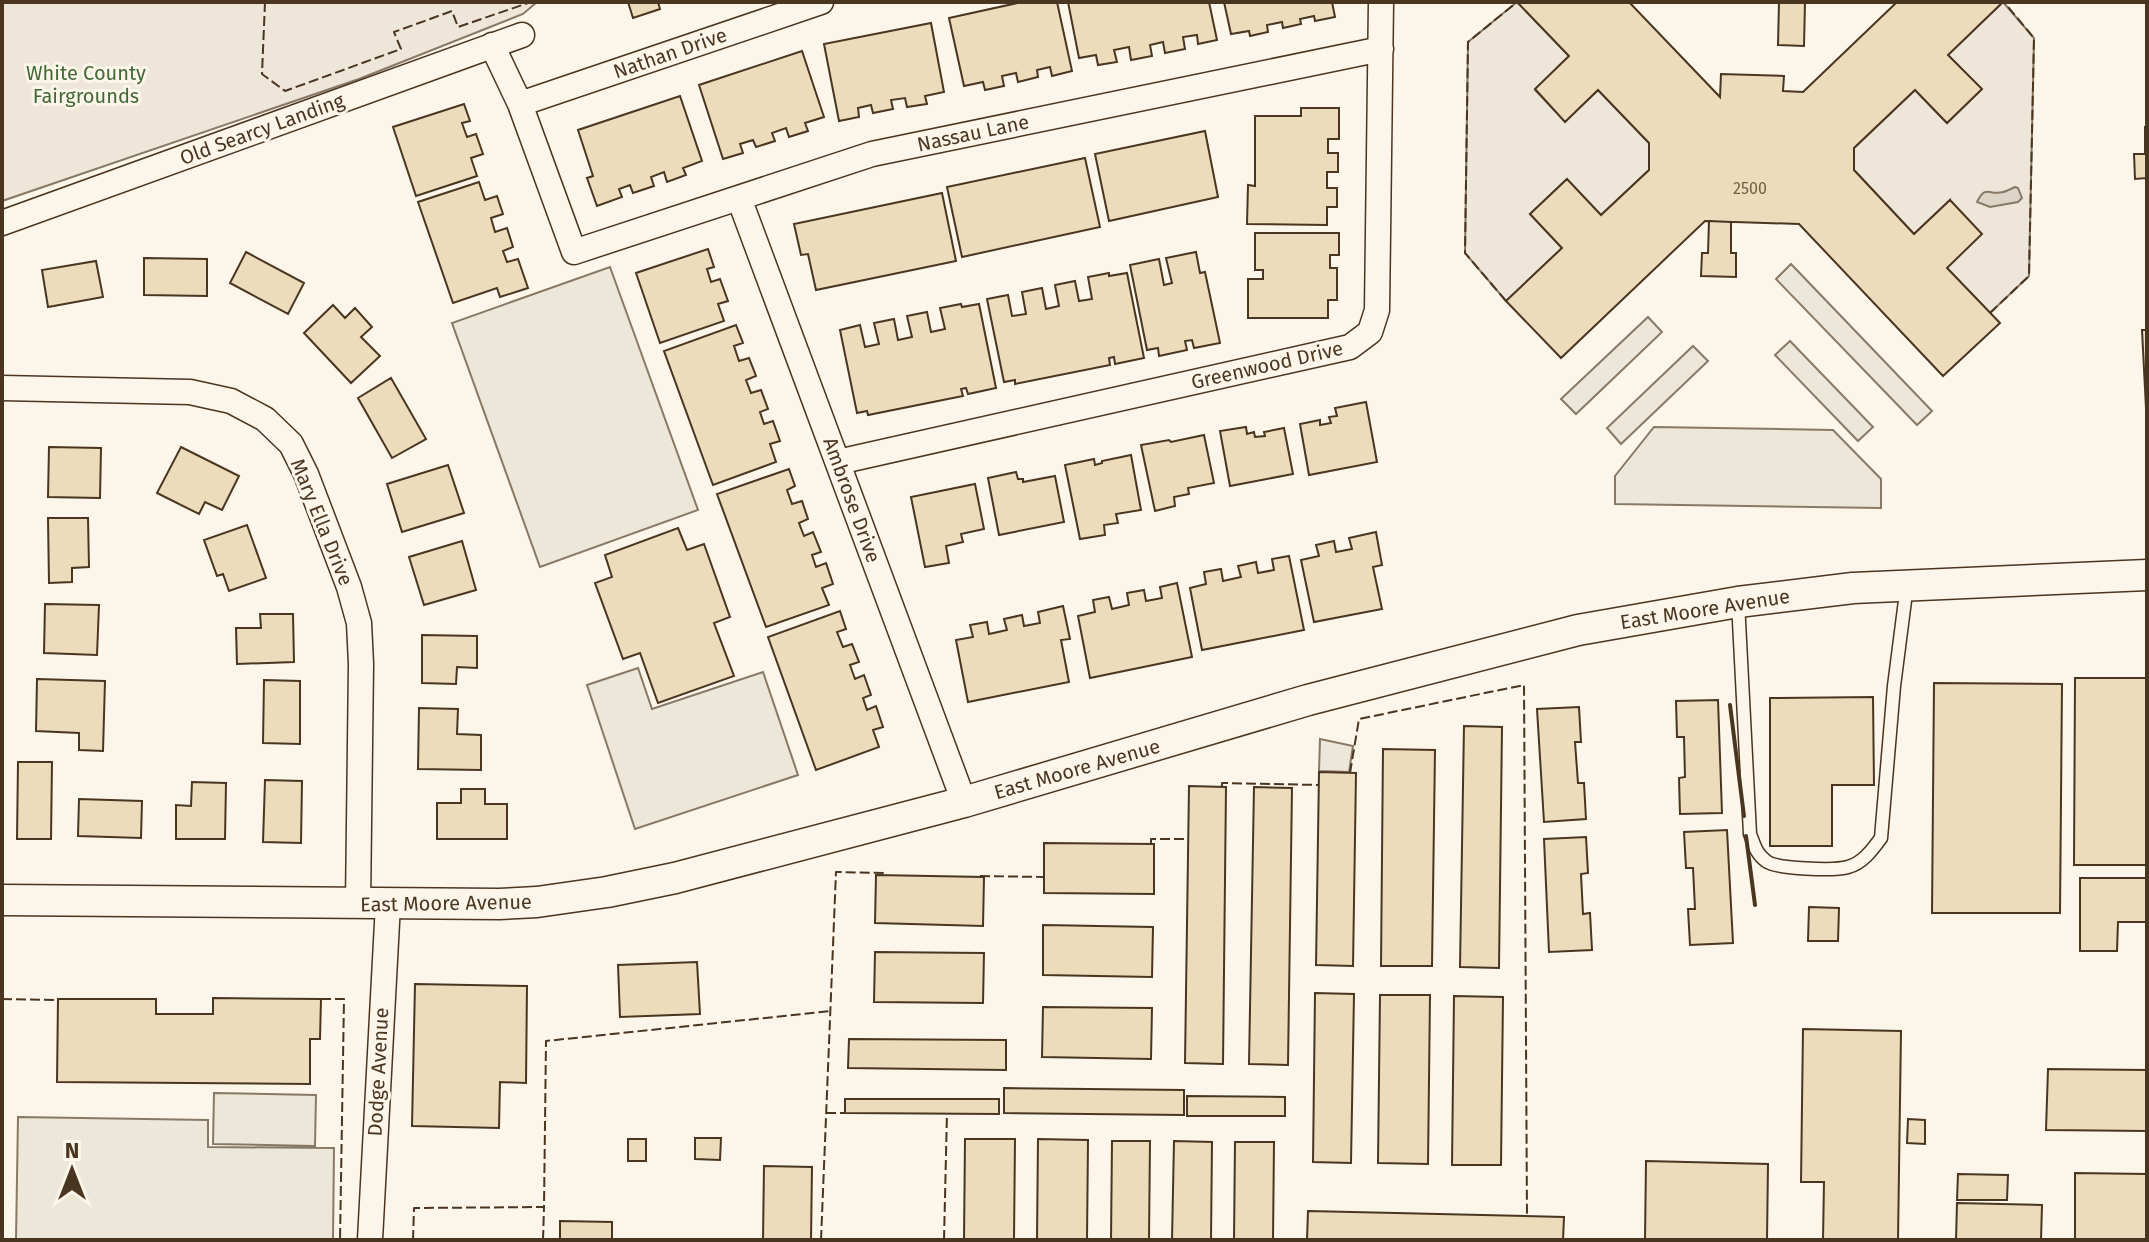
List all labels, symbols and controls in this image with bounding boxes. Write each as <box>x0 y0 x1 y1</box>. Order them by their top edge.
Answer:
street label: Nathan Drive <box>610 22 730 84</box>
park label: White County Fairgrounds <box>26 61 146 108</box>
street label: Old Searcy Landing <box>176 88 348 170</box>
street label: Nassau Lane <box>915 109 1031 157</box>
house number: 2500 <box>1733 179 1767 198</box>
street label: Greenwood Drive <box>1189 336 1345 394</box>
street label: Ambrose Drive <box>818 434 886 566</box>
street label: Mary Ella Drive <box>286 455 358 589</box>
street label: East Moore Avenue <box>1618 584 1792 634</box>
street label: East Moore Avenue <box>991 734 1163 804</box>
street label: East Moore Avenue <box>360 890 532 916</box>
street label: Dodge Avenue <box>363 1007 393 1137</box>
north arrow <box>32 1130 112 1210</box>
text: N <box>65 1137 79 1164</box>

